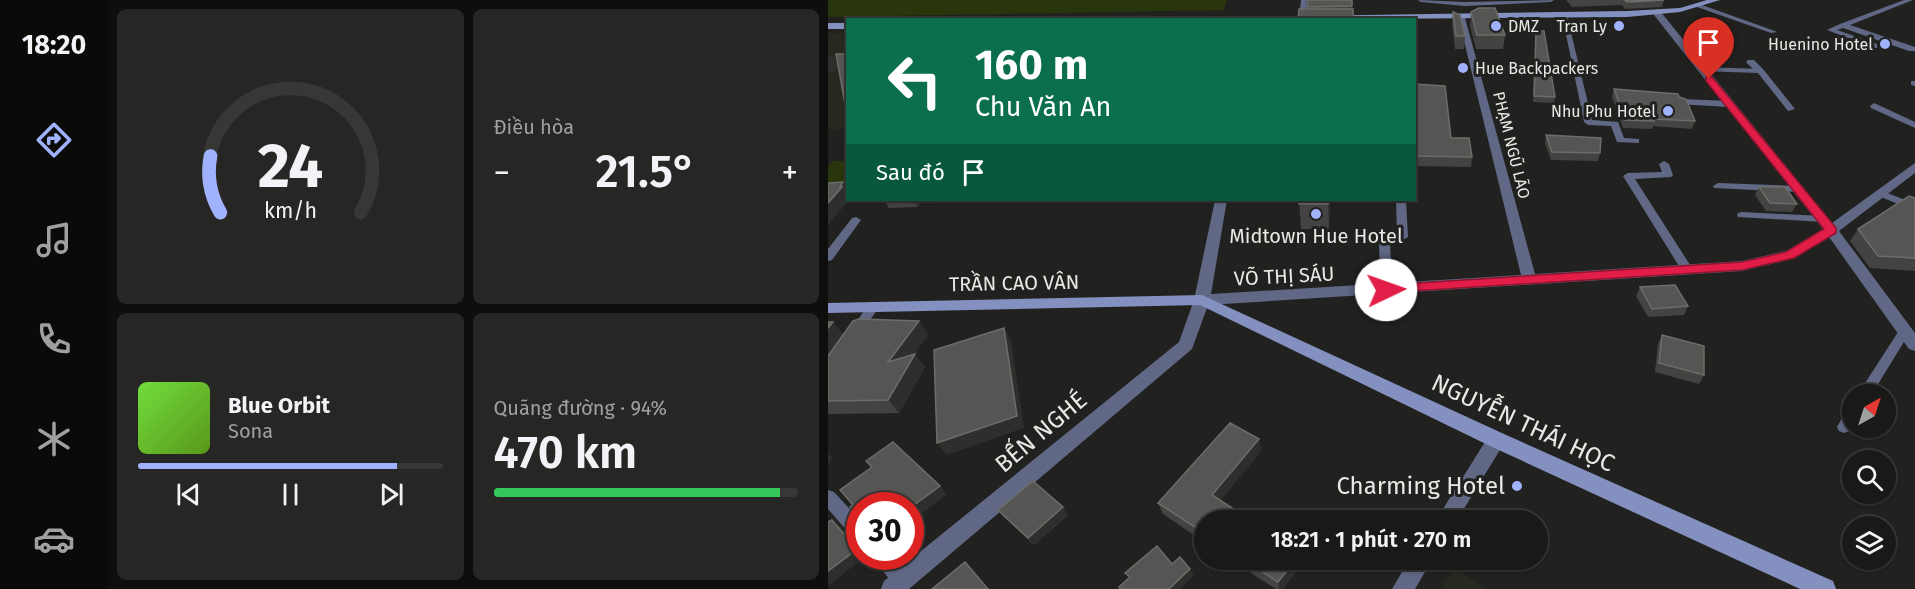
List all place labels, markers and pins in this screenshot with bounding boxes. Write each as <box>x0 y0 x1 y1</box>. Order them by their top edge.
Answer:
place label: DMZ <box>1508 17 1539 36</box>
place label: Tran Ly <box>1557 17 1607 36</box>
pin <box>1683 17 1734 79</box>
marker: DMZ <box>1489 19 1503 33</box>
marker: Tran Ly <box>1612 19 1626 33</box>
place label: Huenino Hotel <box>1768 35 1873 54</box>
marker: Huenino Hotel <box>1878 37 1892 51</box>
place label: Hue Backpackers <box>1475 59 1598 78</box>
marker: Hue Backpackers <box>1456 61 1470 75</box>
place label: Nhu Phu Hotel <box>1551 102 1656 121</box>
marker: Nhu Phu Hotel <box>1661 104 1675 118</box>
marker: Midtown Hue Hotel <box>1309 207 1323 221</box>
place label: Midtown Hue Hotel <box>1229 224 1403 248</box>
place label: Charming Hotel <box>1336 472 1505 500</box>
marker: Charming Hotel <box>1510 479 1524 493</box>

